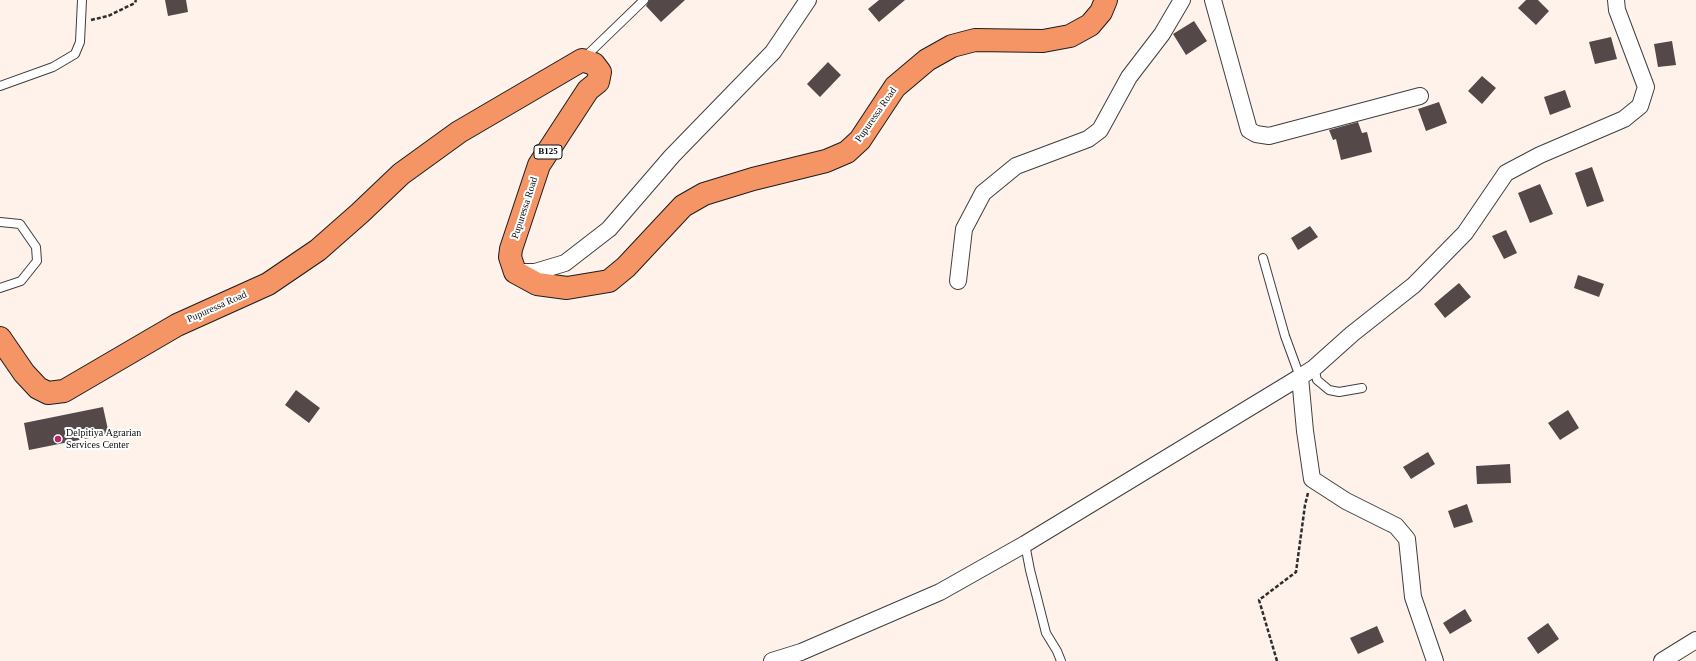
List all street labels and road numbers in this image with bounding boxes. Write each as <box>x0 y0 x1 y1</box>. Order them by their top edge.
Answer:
street label: Pupuressa Road <box>853 85 899 145</box>
road number: B125 <box>534 145 562 159</box>
street label: Pupuressa Road <box>509 176 541 240</box>
street label: Pupuressa Road <box>185 288 249 326</box>

